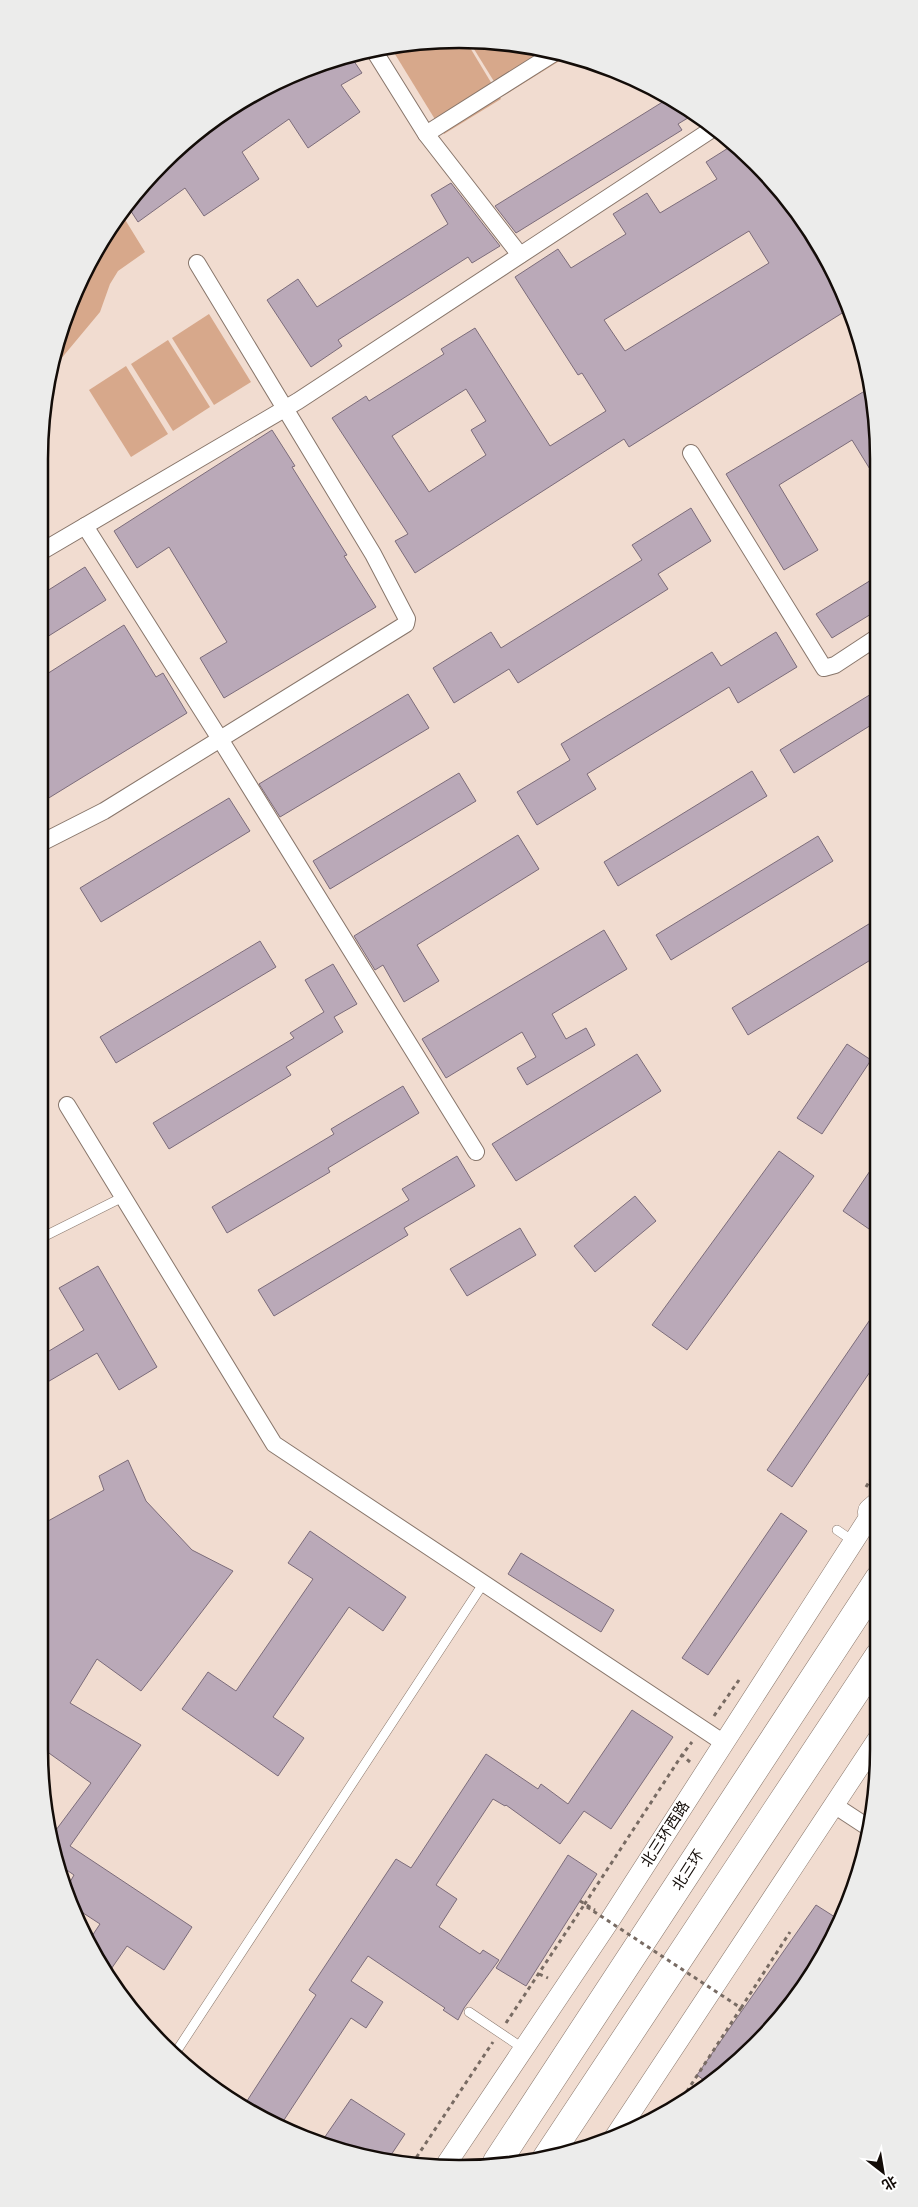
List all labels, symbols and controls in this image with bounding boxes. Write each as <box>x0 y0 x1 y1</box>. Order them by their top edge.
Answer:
street label: 北三环西路 <box>637 1798 693 1870</box>
street label: 北三环 <box>668 1846 708 1894</box>
north arrow <box>858 2147 908 2197</box>
text: 北 <box>880 2173 900 2194</box>

